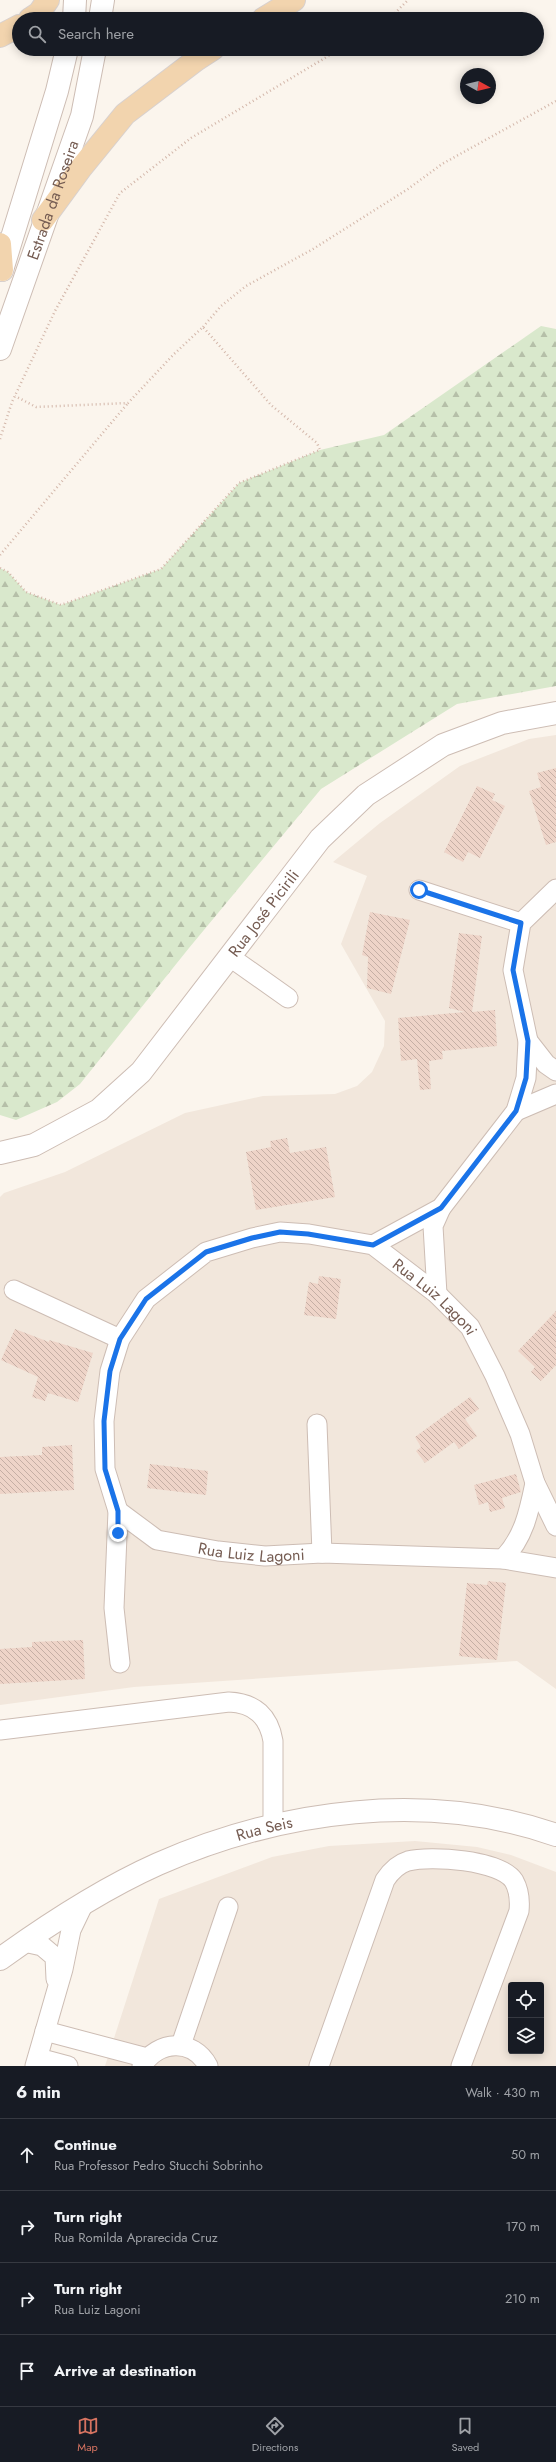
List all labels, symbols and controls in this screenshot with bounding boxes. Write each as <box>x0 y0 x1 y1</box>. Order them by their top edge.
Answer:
search box <box>12 12 544 56</box>
icon: search <box>26 23 48 45</box>
text: Search here <box>58 23 134 45</box>
north arrow <box>460 68 496 104</box>
street label: Estrada da Roseira <box>21 137 84 263</box>
street label: Rua José Picirili <box>222 865 304 961</box>
route start <box>410 881 428 899</box>
street label: Rua Luiz Lagoni <box>388 1253 484 1339</box>
route end <box>109 1524 127 1542</box>
street label: Rua Luiz Lagoni <box>196 1536 305 1568</box>
street label: Rua Seis <box>233 1810 295 1846</box>
map controls <box>508 1982 544 2054</box>
button: locate <box>508 1982 544 2018</box>
button: layers <box>508 2018 544 2054</box>
text: 6 min <box>16 2080 61 2104</box>
text: Walk · 430 m <box>465 2083 540 2102</box>
text: Continue <box>54 2134 117 2156</box>
icon: ahead <box>16 2144 38 2166</box>
text: 50 m <box>511 2145 540 2164</box>
text: Rua Professor Pedro Stucchi Sobrinho <box>54 2156 263 2175</box>
text: Turn right <box>54 2206 122 2228</box>
icon: right <box>16 2216 38 2238</box>
text: 170 m <box>505 2217 540 2236</box>
text: Rua Romilda Aprarecida Cruz <box>54 2228 218 2247</box>
text: Turn right <box>54 2278 122 2300</box>
icon: right <box>16 2288 38 2310</box>
text: 210 m <box>505 2289 540 2308</box>
text: Rua Luiz Lagoni <box>54 2300 141 2319</box>
icon: arrive <box>16 2360 38 2382</box>
text: Arrive at destination <box>54 2360 196 2382</box>
tab: Map <box>77 2415 99 2455</box>
tab: Directions <box>252 2415 298 2455</box>
tab: Saved <box>452 2415 479 2455</box>

